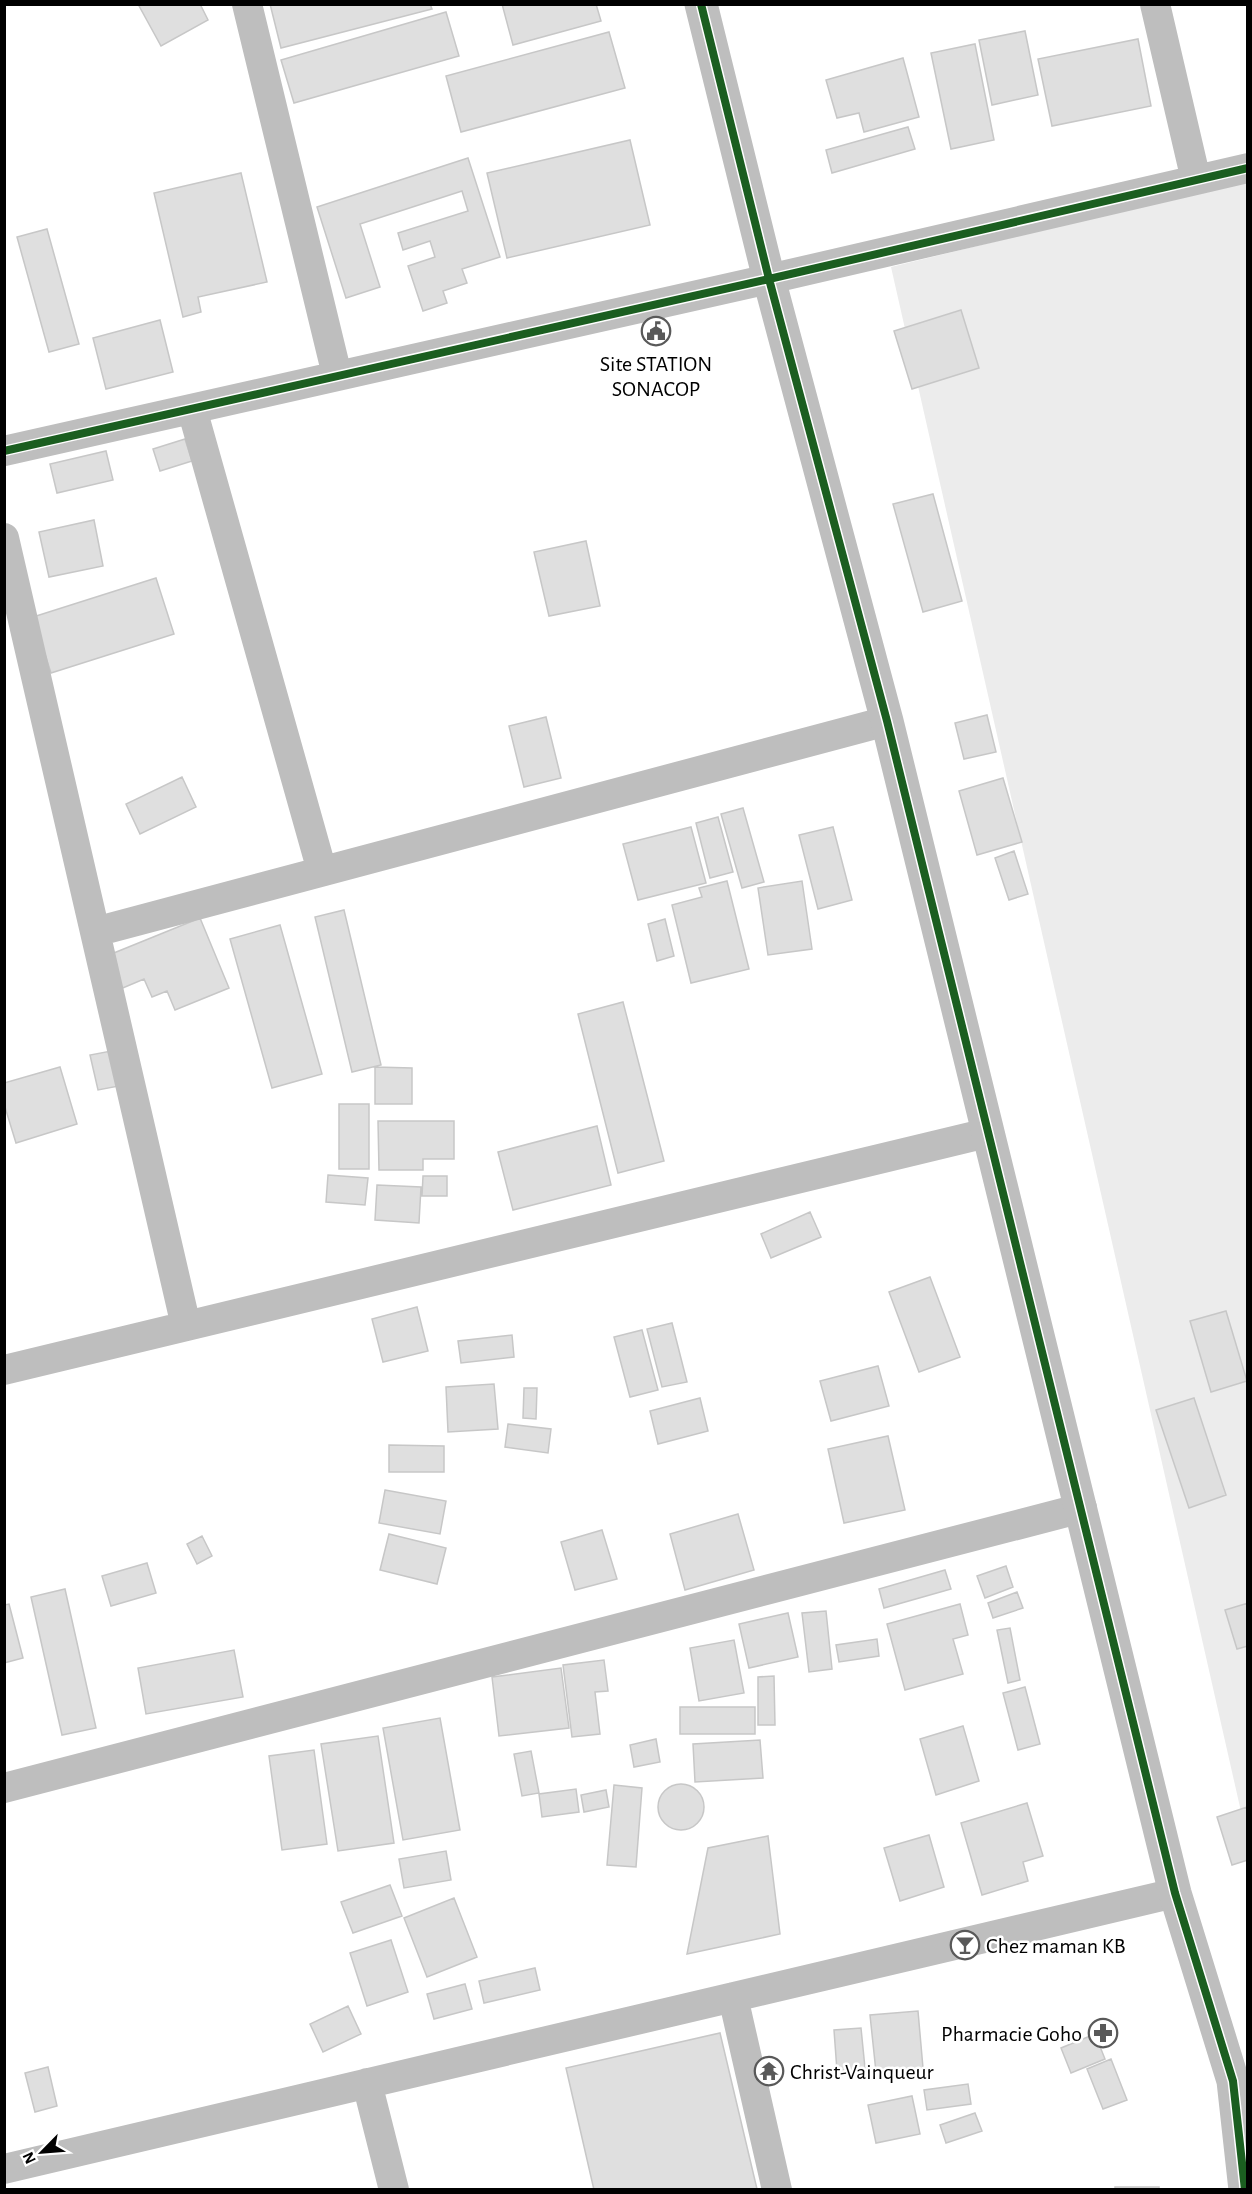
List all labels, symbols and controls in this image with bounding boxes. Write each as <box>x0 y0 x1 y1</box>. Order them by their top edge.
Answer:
public building icon: Site STATION SONACOP <box>640 315 672 347</box>
place label: Site STATION SONACOP <box>600 353 712 400</box>
bar icon: Chez maman KB <box>949 1929 981 1961</box>
place label: Chez maman KB <box>986 1935 1126 1957</box>
pharmacy icon: Pharmacie Goho <box>1087 2017 1119 2049</box>
place label: Pharmacie Goho <box>941 2023 1082 2045</box>
temple icon: Christ-Vainqueur <box>753 2055 785 2087</box>
place label: Christ-Vainqueur <box>790 2061 934 2083</box>
north arrow <box>12 2122 72 2182</box>
text: N <box>20 2149 39 2166</box>

